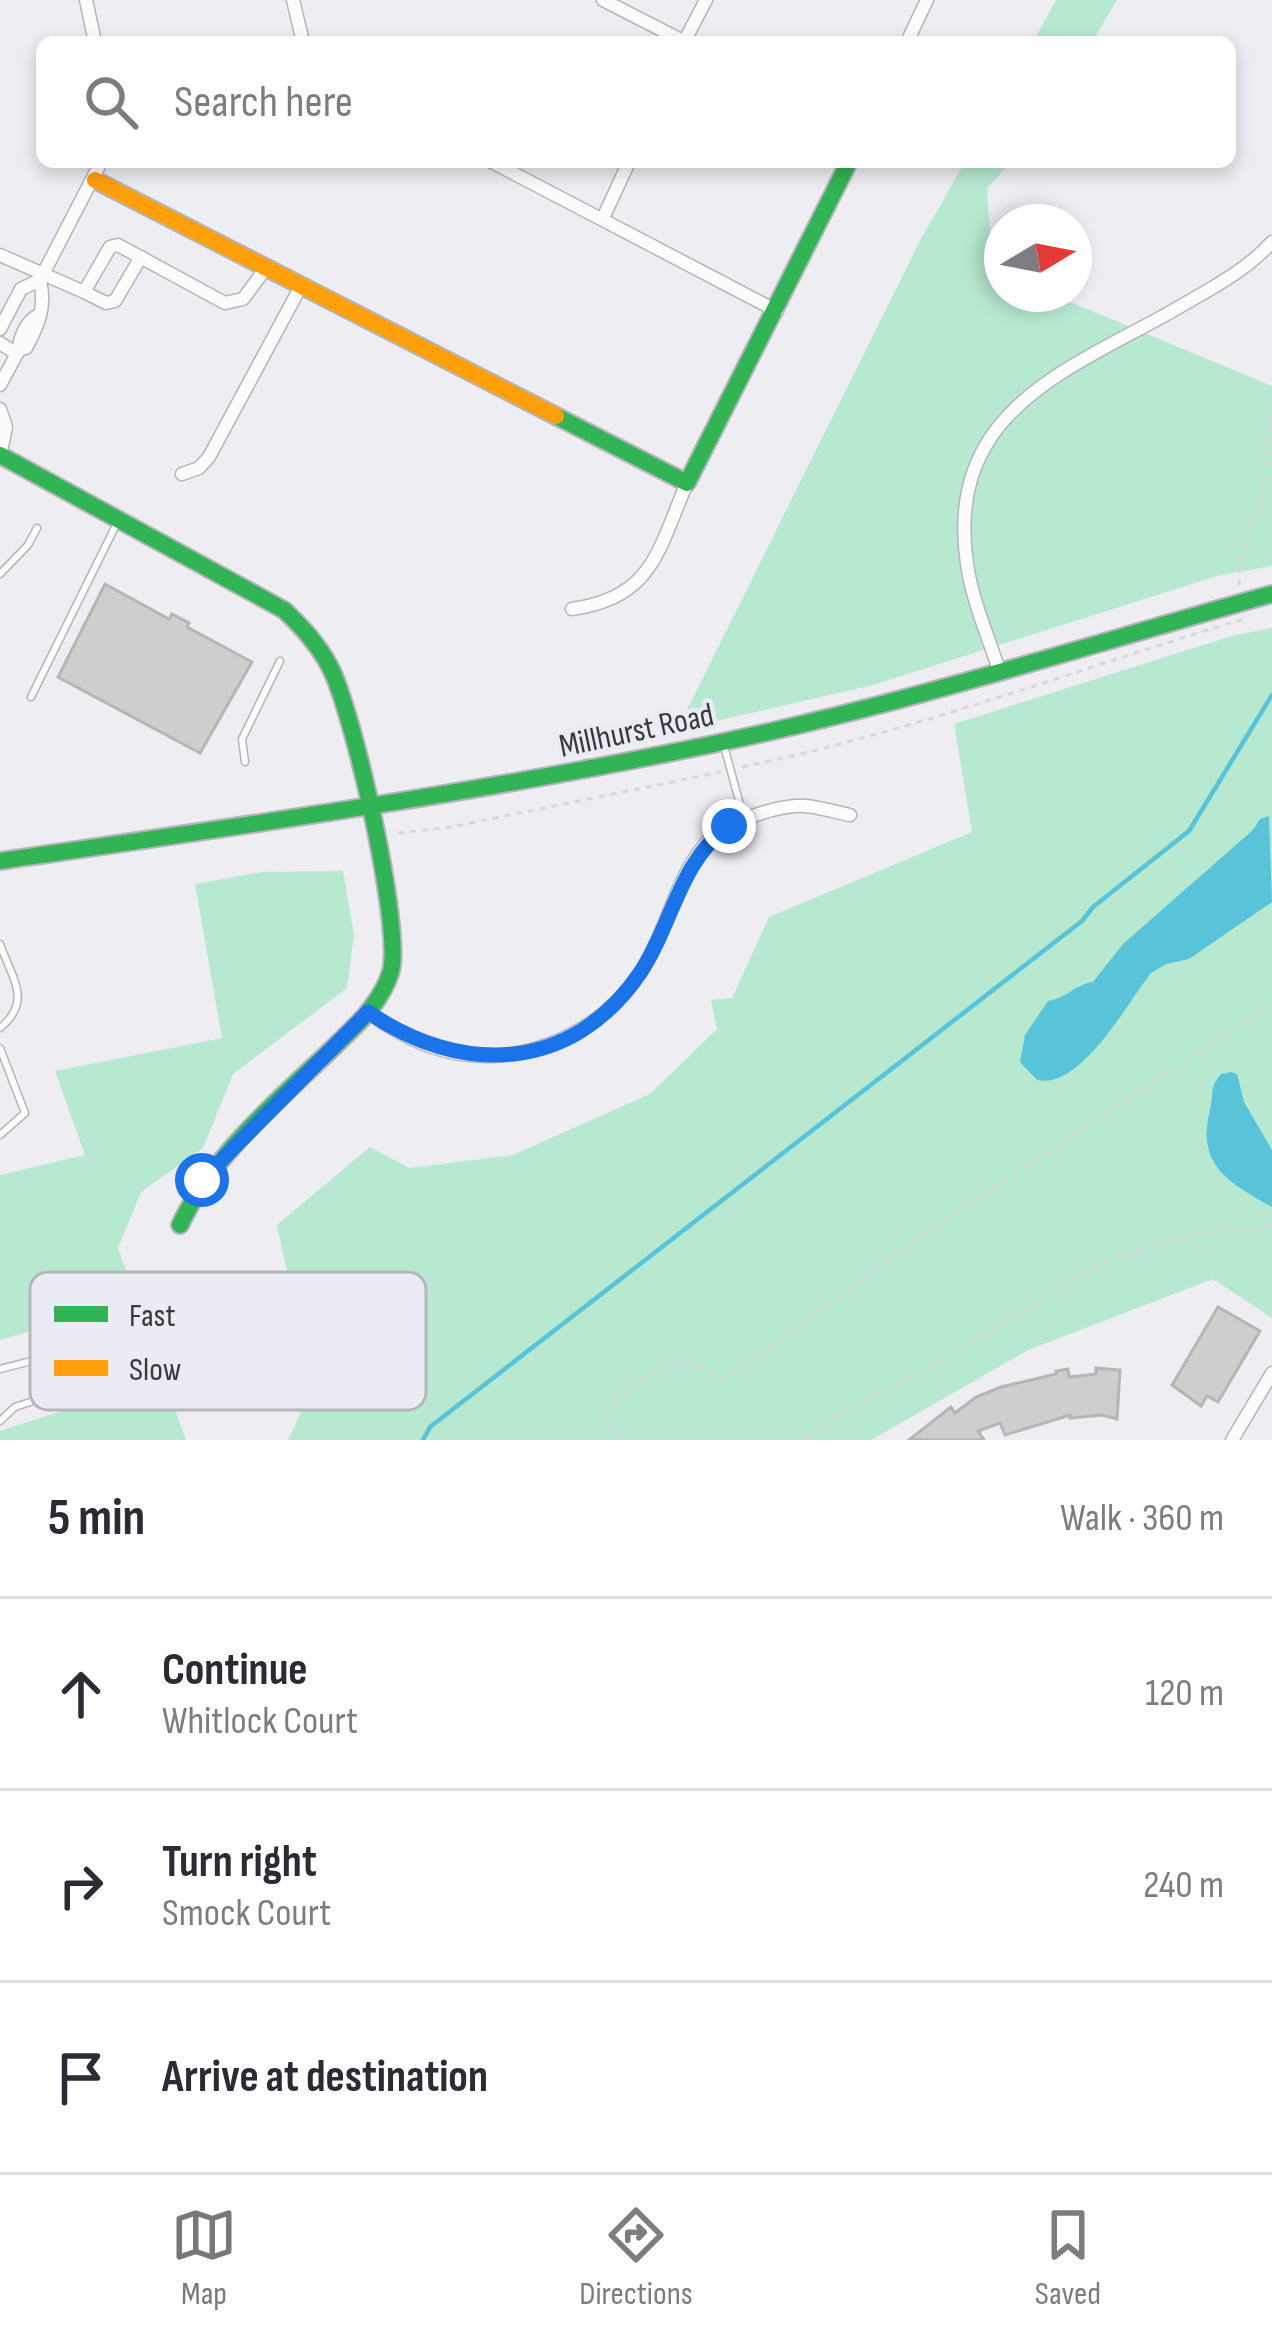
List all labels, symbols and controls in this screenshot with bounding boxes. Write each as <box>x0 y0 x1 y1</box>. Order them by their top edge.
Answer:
search box <box>36 36 1236 168</box>
icon: search <box>78 69 144 135</box>
text: Search here <box>174 75 353 130</box>
north arrow <box>984 204 1092 312</box>
street label: Millhurst Road <box>555 695 717 767</box>
route end <box>702 799 756 853</box>
route start <box>175 1153 229 1207</box>
legend <box>30 1272 426 1410</box>
text: Fast <box>129 1296 176 1336</box>
text: Slow <box>129 1350 181 1390</box>
text: 5 min <box>48 1488 145 1549</box>
text: Walk · 360 m <box>1060 1495 1224 1542</box>
text: Continue <box>162 1643 308 1698</box>
icon: ahead <box>48 1661 114 1727</box>
text: 120 m <box>1145 1670 1224 1717</box>
text: Whitlock Court <box>162 1698 358 1745</box>
text: Turn right <box>162 1835 317 1890</box>
icon: right <box>48 1853 114 1919</box>
text: 240 m <box>1143 1862 1224 1909</box>
text: Smock Court <box>162 1890 331 1937</box>
icon: arrive <box>48 2045 114 2111</box>
text: Arrive at destination <box>162 2050 488 2105</box>
tab: Map <box>171 2202 237 2314</box>
tab: Directions <box>579 2202 693 2314</box>
tab: Saved <box>1035 2202 1101 2314</box>

